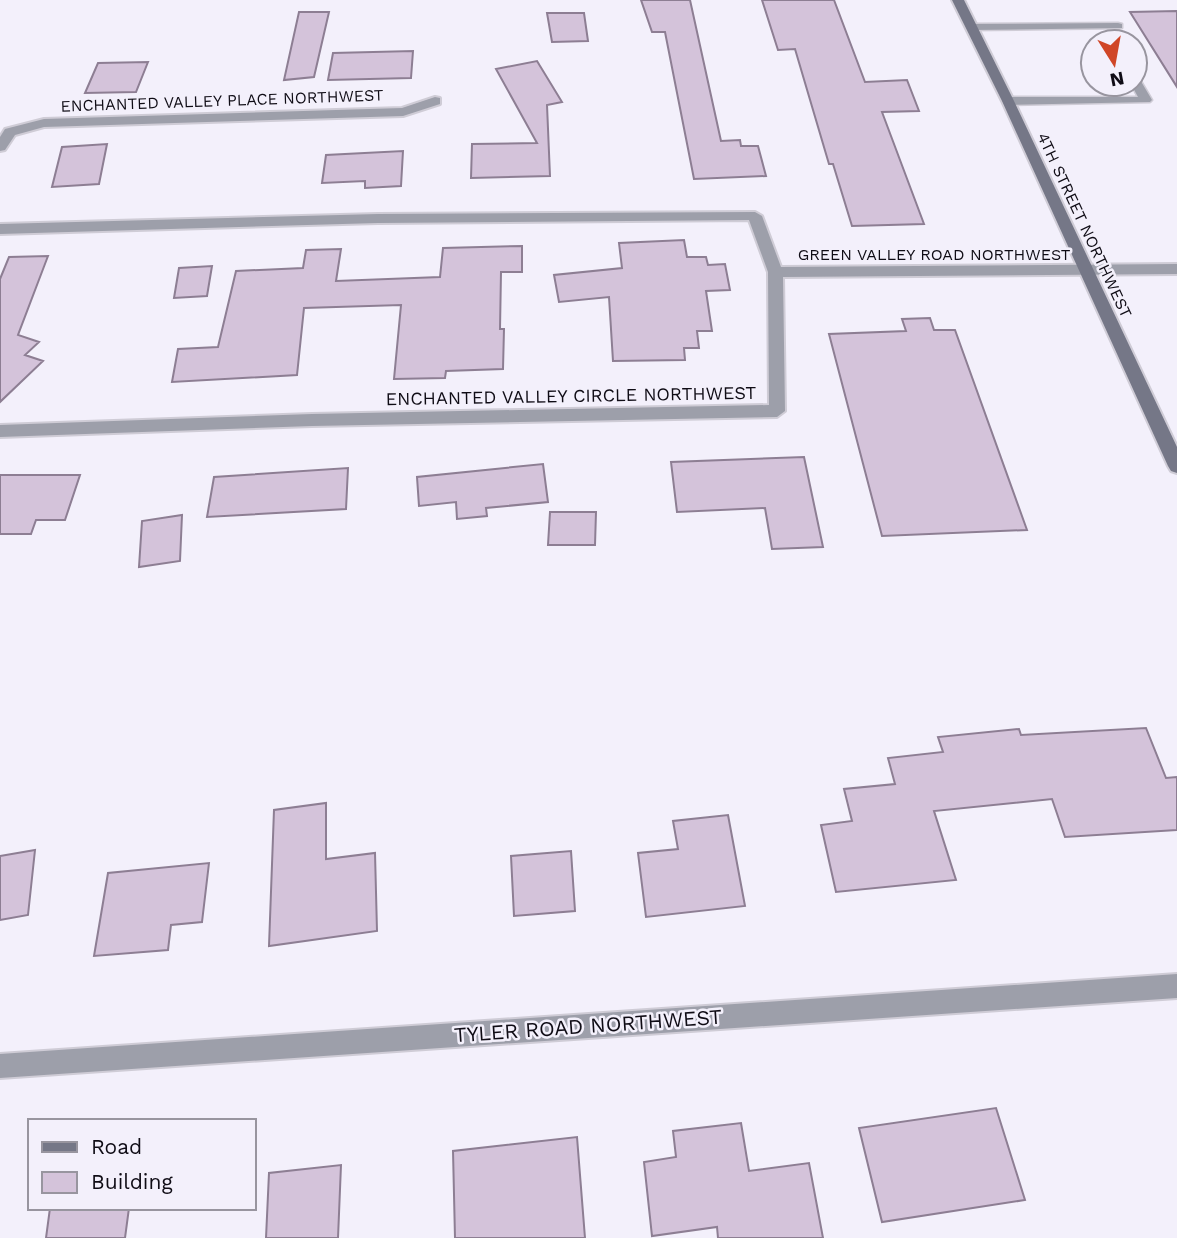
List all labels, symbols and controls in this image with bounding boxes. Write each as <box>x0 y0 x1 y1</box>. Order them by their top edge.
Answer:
north arrow <box>1079 28 1149 98</box>
text: N <box>1108 67 1126 92</box>
street label: ENCHANTED VALLEY PLACE NORTHWEST <box>60 85 384 116</box>
street label: 4TH STREET NORTHWEST <box>1033 130 1136 321</box>
street label: GREEN VALLEY ROAD NORTHWEST <box>798 245 1071 264</box>
street label: ENCHANTED VALLEY CIRCLE NORTHWEST <box>386 382 757 409</box>
street label: TYLER ROAD NORTHWEST <box>453 1004 723 1047</box>
legend <box>28 1119 256 1210</box>
text: Road <box>91 1134 142 1159</box>
text: Building <box>91 1169 173 1194</box>

